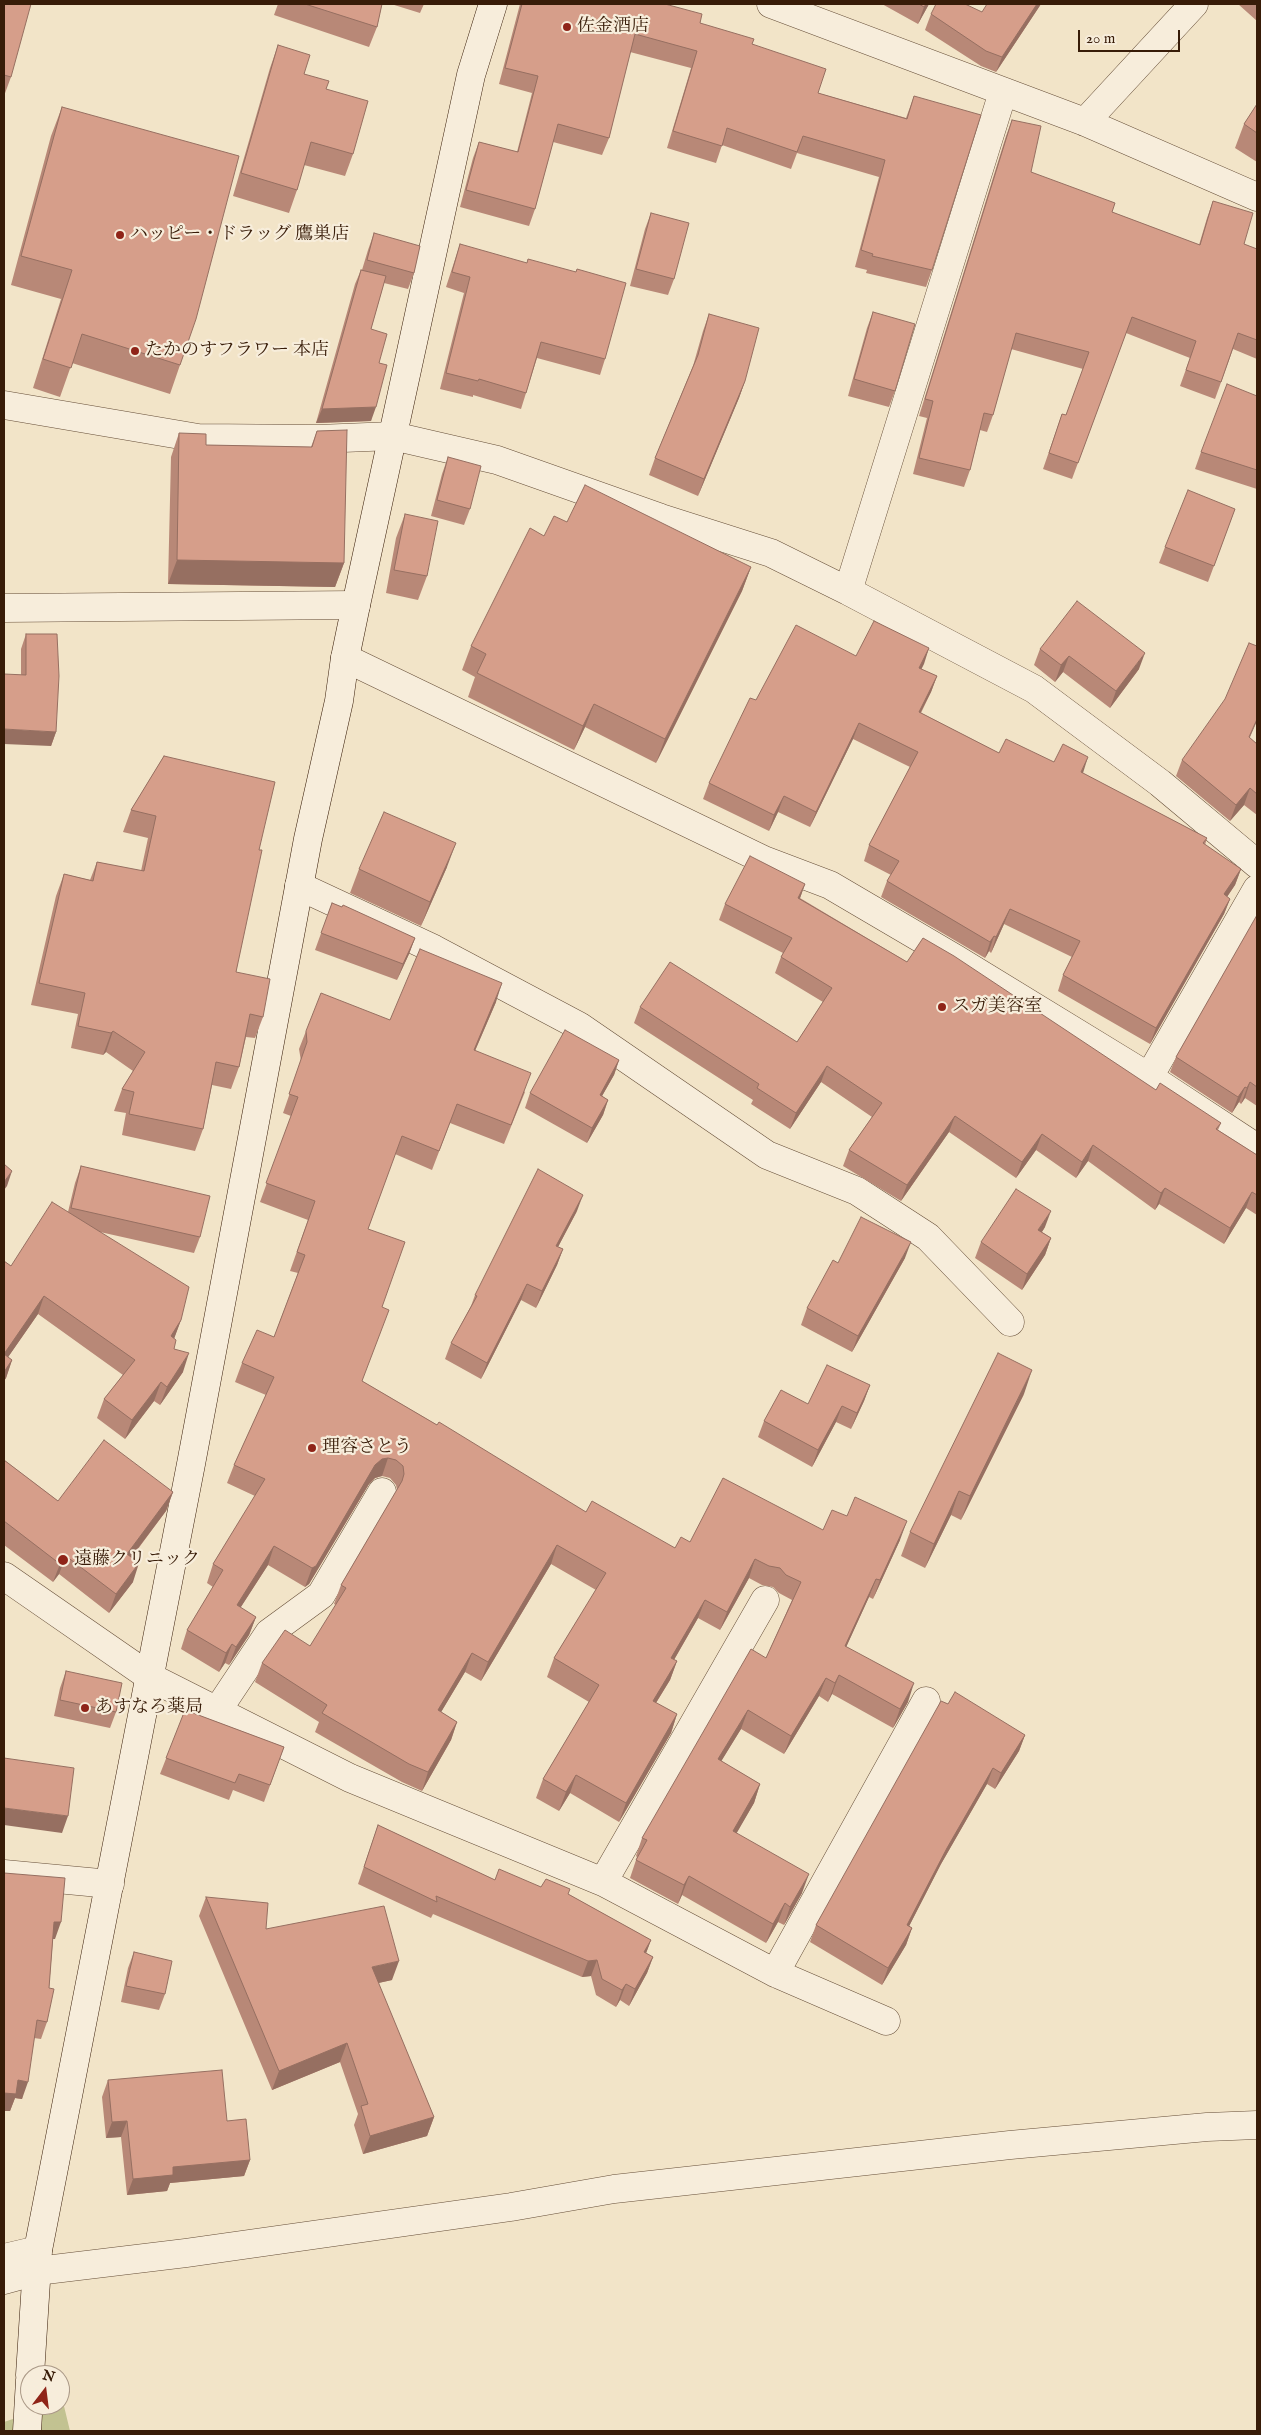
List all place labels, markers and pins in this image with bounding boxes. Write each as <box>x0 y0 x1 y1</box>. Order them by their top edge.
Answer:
place label: 佐金酒店 <box>577 16 649 38</box>
marker: 佐金酒店 <box>561 21 573 33</box>
place label: ハッピー・ドラッグ 鷹巣店 <box>130 224 349 246</box>
marker: ハッピー・ドラッグ 鷹巣店 <box>114 229 126 241</box>
place label: たかのすフラワー 本店 <box>145 340 329 362</box>
marker: たかのすフラワー 本店 <box>129 345 141 357</box>
place label: スガ美容室 <box>952 996 1042 1018</box>
marker: スガ美容室 <box>936 1001 948 1013</box>
place label: 理容さとう <box>322 1437 412 1459</box>
marker: 理容さとう <box>306 1442 318 1454</box>
place label: 遠藤クリニック <box>74 1549 200 1571</box>
marker: 遠藤クリニック <box>56 1553 70 1567</box>
place label: あすなろ薬局 <box>95 1697 203 1719</box>
marker: あすなろ薬局 <box>79 1702 91 1714</box>

